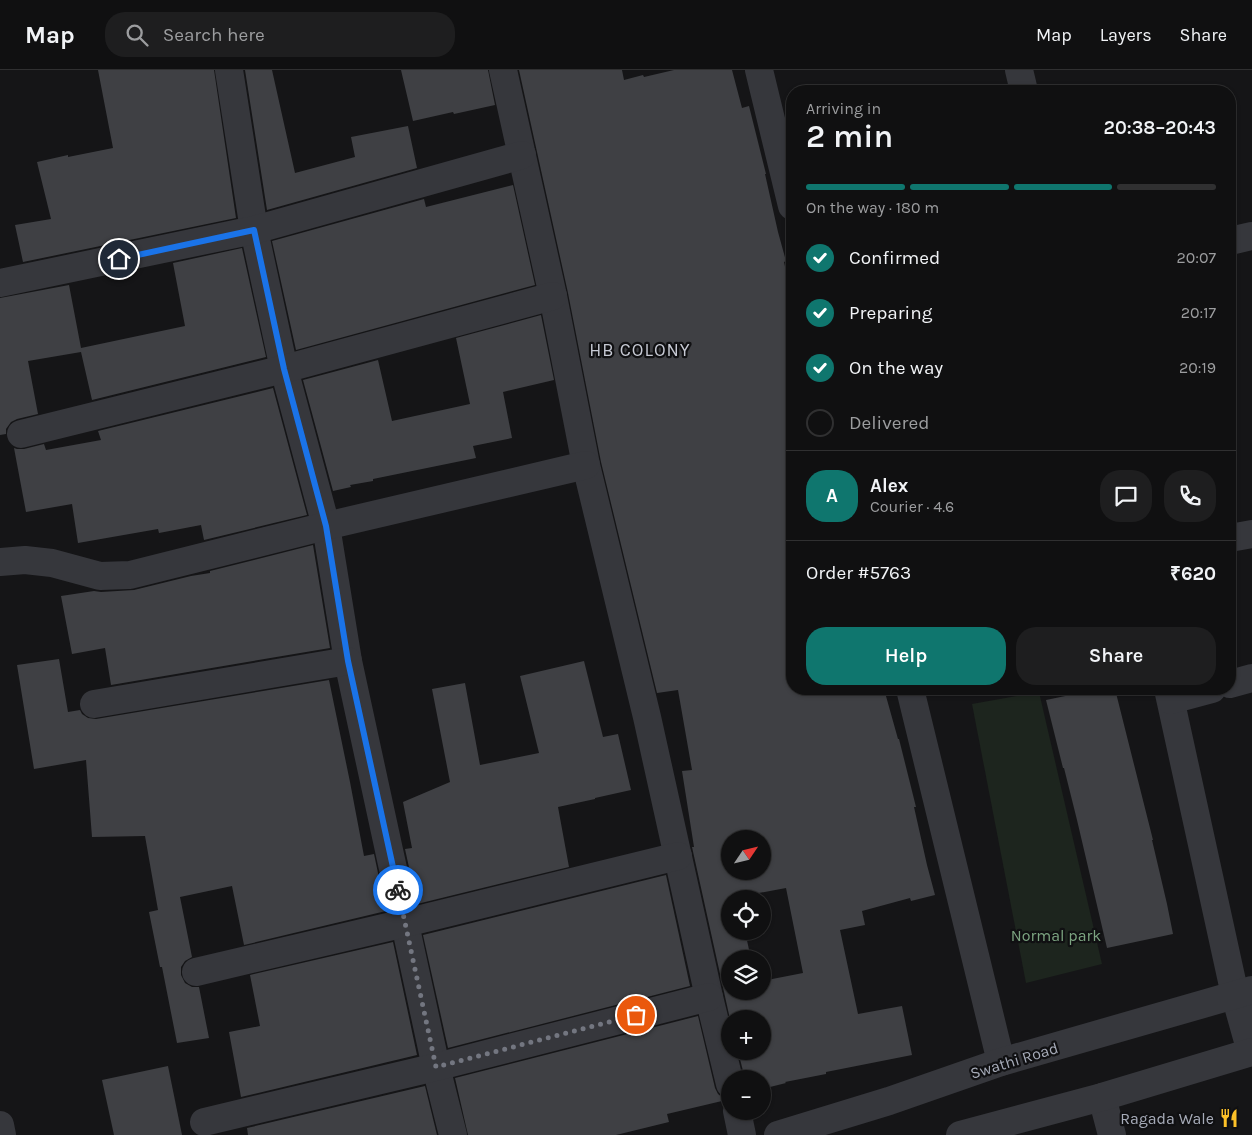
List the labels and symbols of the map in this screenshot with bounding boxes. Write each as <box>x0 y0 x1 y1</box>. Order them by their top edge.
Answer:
pin <box>98 238 140 280</box>
district label: HB COLONY <box>589 339 691 361</box>
north arrow <box>721 830 771 880</box>
courier <box>373 865 423 915</box>
park label: Normal park <box>1011 926 1101 945</box>
pin <box>615 994 657 1036</box>
street label: Swathi Road <box>968 1038 1061 1083</box>
restaurant icon: Ragada Wale <box>1218 1107 1240 1129</box>
place label: Ragada Wale <box>1120 1109 1214 1128</box>

